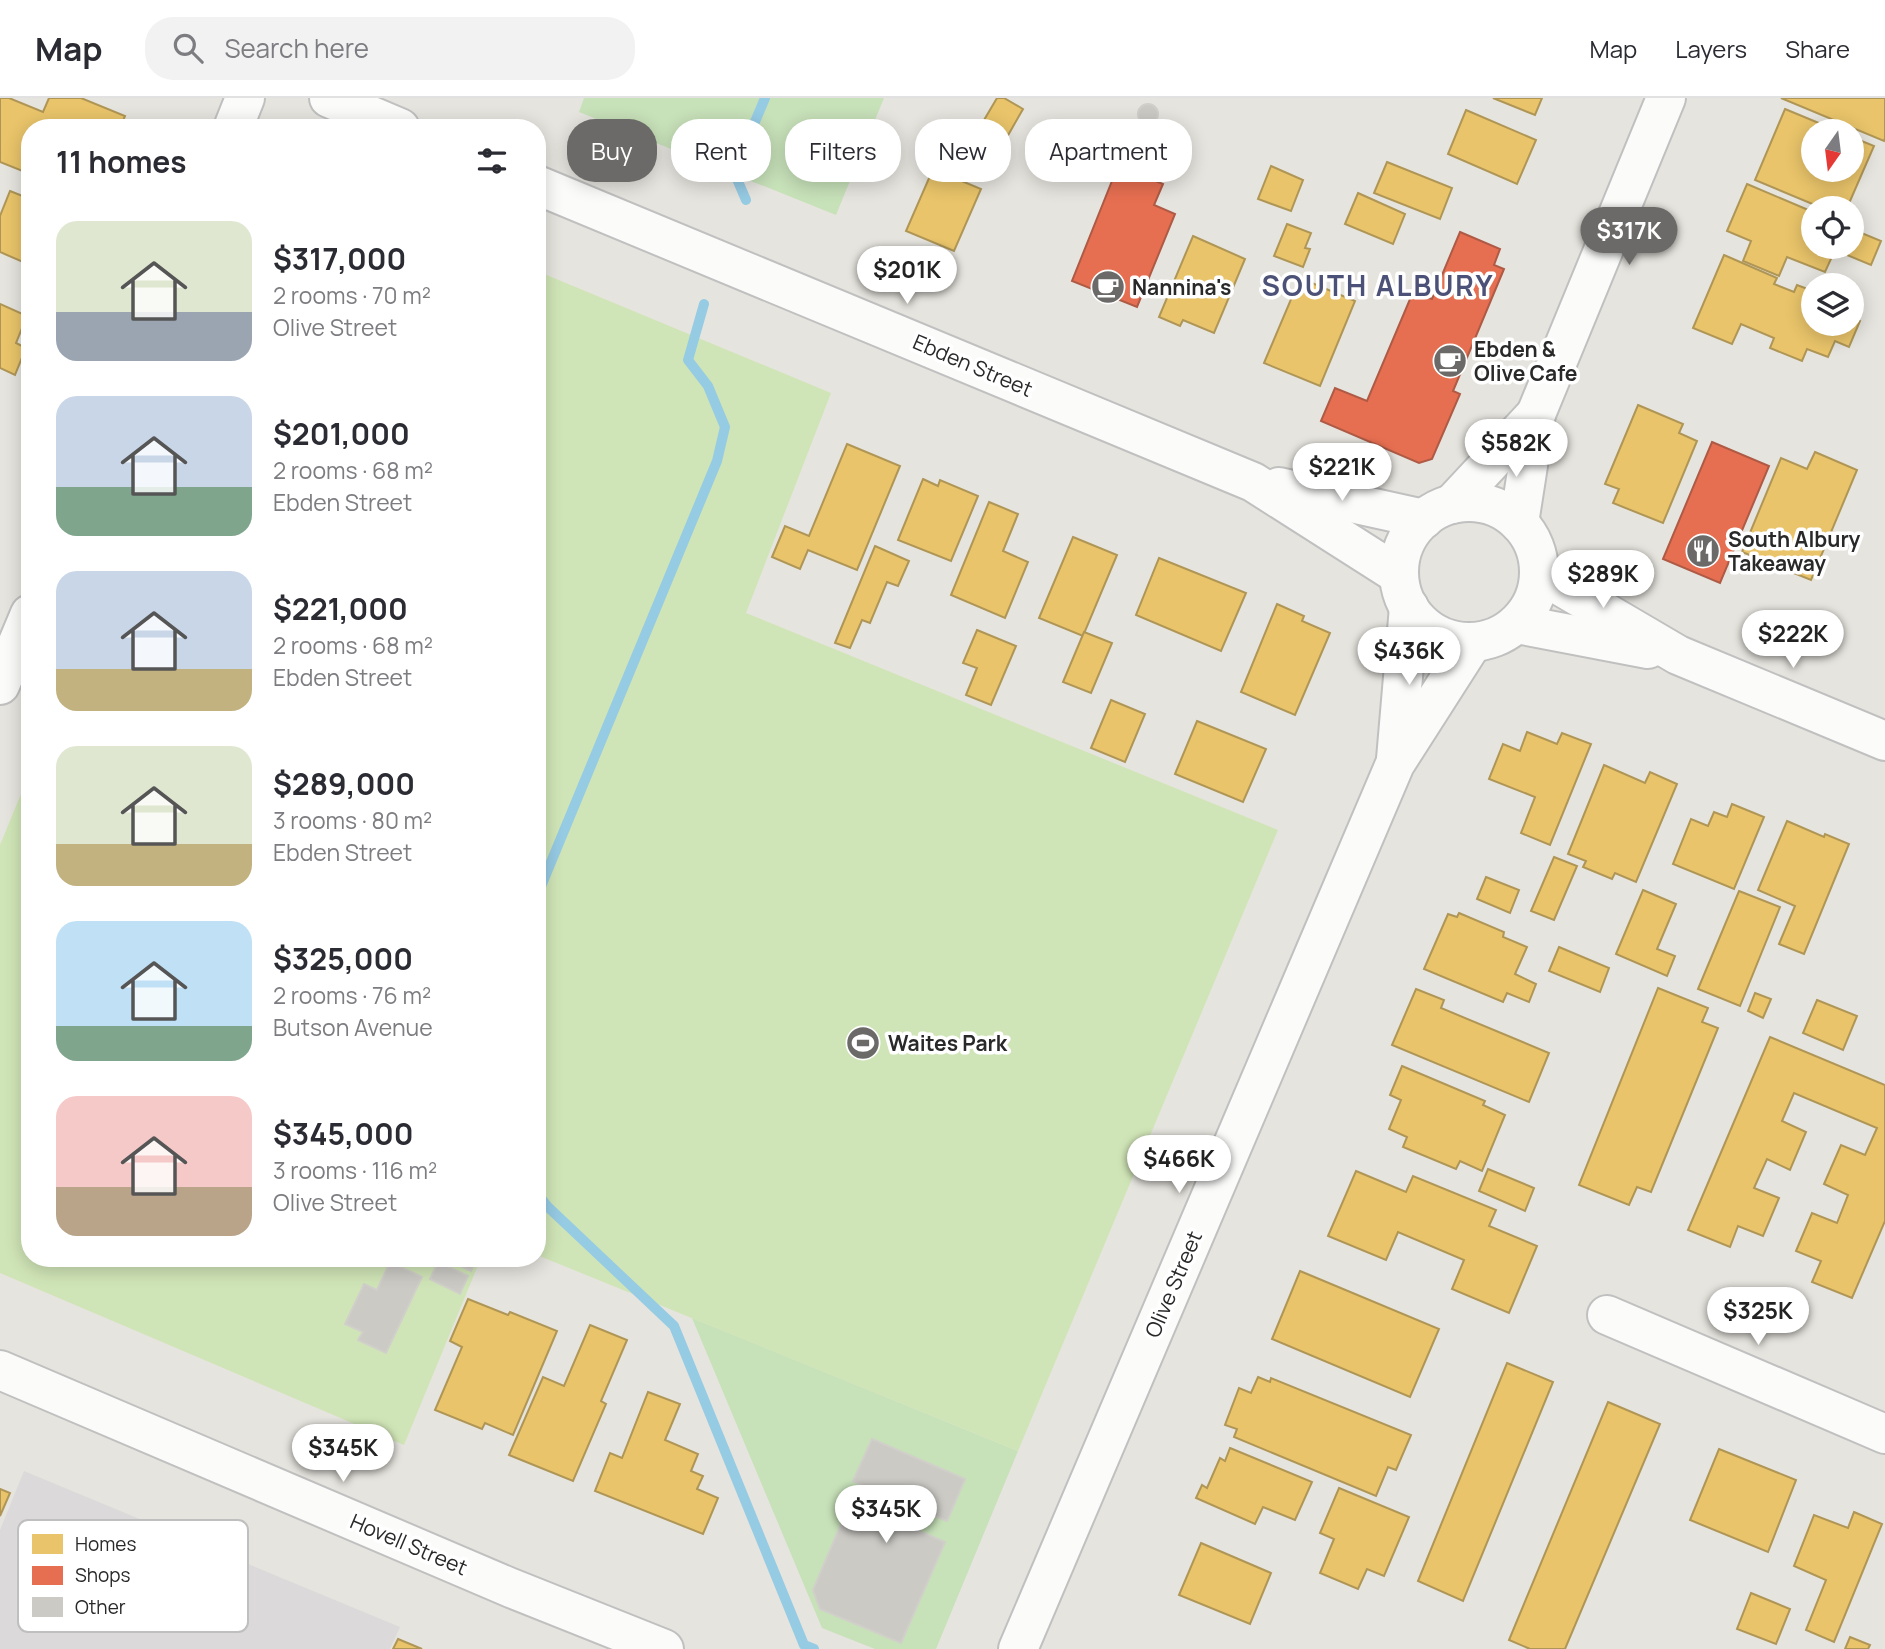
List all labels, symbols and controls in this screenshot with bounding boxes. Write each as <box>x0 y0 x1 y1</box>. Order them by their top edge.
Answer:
search box <box>145 17 635 80</box>
text: Map <box>35 26 103 71</box>
icon: search <box>169 29 207 67</box>
text: Search here <box>225 30 369 66</box>
text: Map <box>1590 32 1637 65</box>
text: Layers <box>1675 32 1747 65</box>
text: Share <box>1785 32 1850 65</box>
chip: Buy <box>567 119 657 182</box>
chip: Rent <box>671 119 771 182</box>
chip: Filters <box>785 119 901 182</box>
chip: New <box>915 119 1011 182</box>
chip: Apartment <box>1025 119 1192 182</box>
north arrow <box>1801 119 1864 182</box>
map controls <box>1801 119 1864 336</box>
text: 11 homes <box>56 141 187 182</box>
icon: filters <box>473 142 511 180</box>
button: locate <box>1801 196 1864 259</box>
pin: $317K <box>1580 208 1678 267</box>
text: $317K <box>1596 214 1662 246</box>
text: $317,000 <box>273 238 406 279</box>
pin: $201K <box>858 246 956 306</box>
icon: home <box>112 249 196 333</box>
text: $201K <box>873 253 941 285</box>
district label: SOUTH ALBURY <box>1261 266 1495 304</box>
cafe icon: Nannina's <box>1089 268 1127 306</box>
place label: Nannina's <box>1132 273 1231 301</box>
button: layers <box>1801 273 1864 336</box>
text: 2 rooms · 70 m² <box>273 279 431 311</box>
text: Olive Street <box>273 311 397 343</box>
street label: Ebden Street <box>909 327 1037 403</box>
place label: Ebden & Olive Cafe <box>1474 335 1577 387</box>
cafe icon: Ebden & Olive Cafe <box>1431 342 1469 380</box>
text: $201,000 <box>273 413 410 454</box>
pin: $582K <box>1467 420 1565 479</box>
icon: home <box>112 424 196 508</box>
text: $582K <box>1481 426 1551 458</box>
pin: $221K <box>1293 444 1391 503</box>
text: $221K <box>1309 450 1375 482</box>
text: 2 rooms · 68 m² <box>273 454 433 486</box>
text: Ebden Street <box>273 486 412 518</box>
place label: South Albury Takeaway <box>1728 525 1860 577</box>
restaurant icon: South Albury Takeaway <box>1684 532 1722 570</box>
pin: $289K <box>1554 550 1652 610</box>
text: $289K <box>1567 557 1639 589</box>
text: $221,000 <box>273 588 408 629</box>
icon: home <box>112 599 196 683</box>
pin: $222K <box>1744 610 1842 670</box>
text: $222K <box>1758 617 1828 649</box>
pin: $436K <box>1360 628 1458 687</box>
text: 2 rooms · 68 m² <box>273 629 433 661</box>
text: $436K <box>1374 634 1445 666</box>
text: Ebden Street <box>273 661 412 693</box>
text: $289,000 <box>273 763 415 804</box>
icon: home <box>112 774 196 858</box>
text: 3 rooms · 80 m² <box>273 804 432 836</box>
text: Ebden Street <box>273 836 412 868</box>
text: $325,000 <box>273 938 413 979</box>
icon: home <box>112 949 196 1033</box>
text: 2 rooms · 76 m² <box>273 979 431 1011</box>
text: Butson Avenue <box>273 1011 433 1043</box>
sports icon: Waites Park <box>844 1024 882 1062</box>
place label: Waites Park <box>888 1029 1008 1057</box>
text: $345,000 <box>273 1113 413 1154</box>
icon: home <box>112 1124 196 1208</box>
pin: $466K <box>1130 1136 1228 1195</box>
text: $466K <box>1143 1142 1215 1174</box>
text: 3 rooms · 116 m² <box>273 1154 437 1186</box>
text: Olive Street <box>273 1186 397 1218</box>
street label: Olive Street <box>1138 1226 1208 1342</box>
pin: $325K <box>1709 1288 1807 1347</box>
text: $325K <box>1723 1294 1793 1326</box>
pin: $345K <box>294 1424 392 1484</box>
text: $345K <box>308 1431 378 1463</box>
pin: $345K <box>837 1486 935 1545</box>
text: $345K <box>851 1492 921 1524</box>
street label: Hovell Street <box>346 1507 472 1581</box>
legend <box>18 1520 248 1632</box>
text: Homes <box>75 1531 136 1557</box>
text: Shops <box>75 1562 130 1588</box>
text: Other <box>75 1594 126 1620</box>

